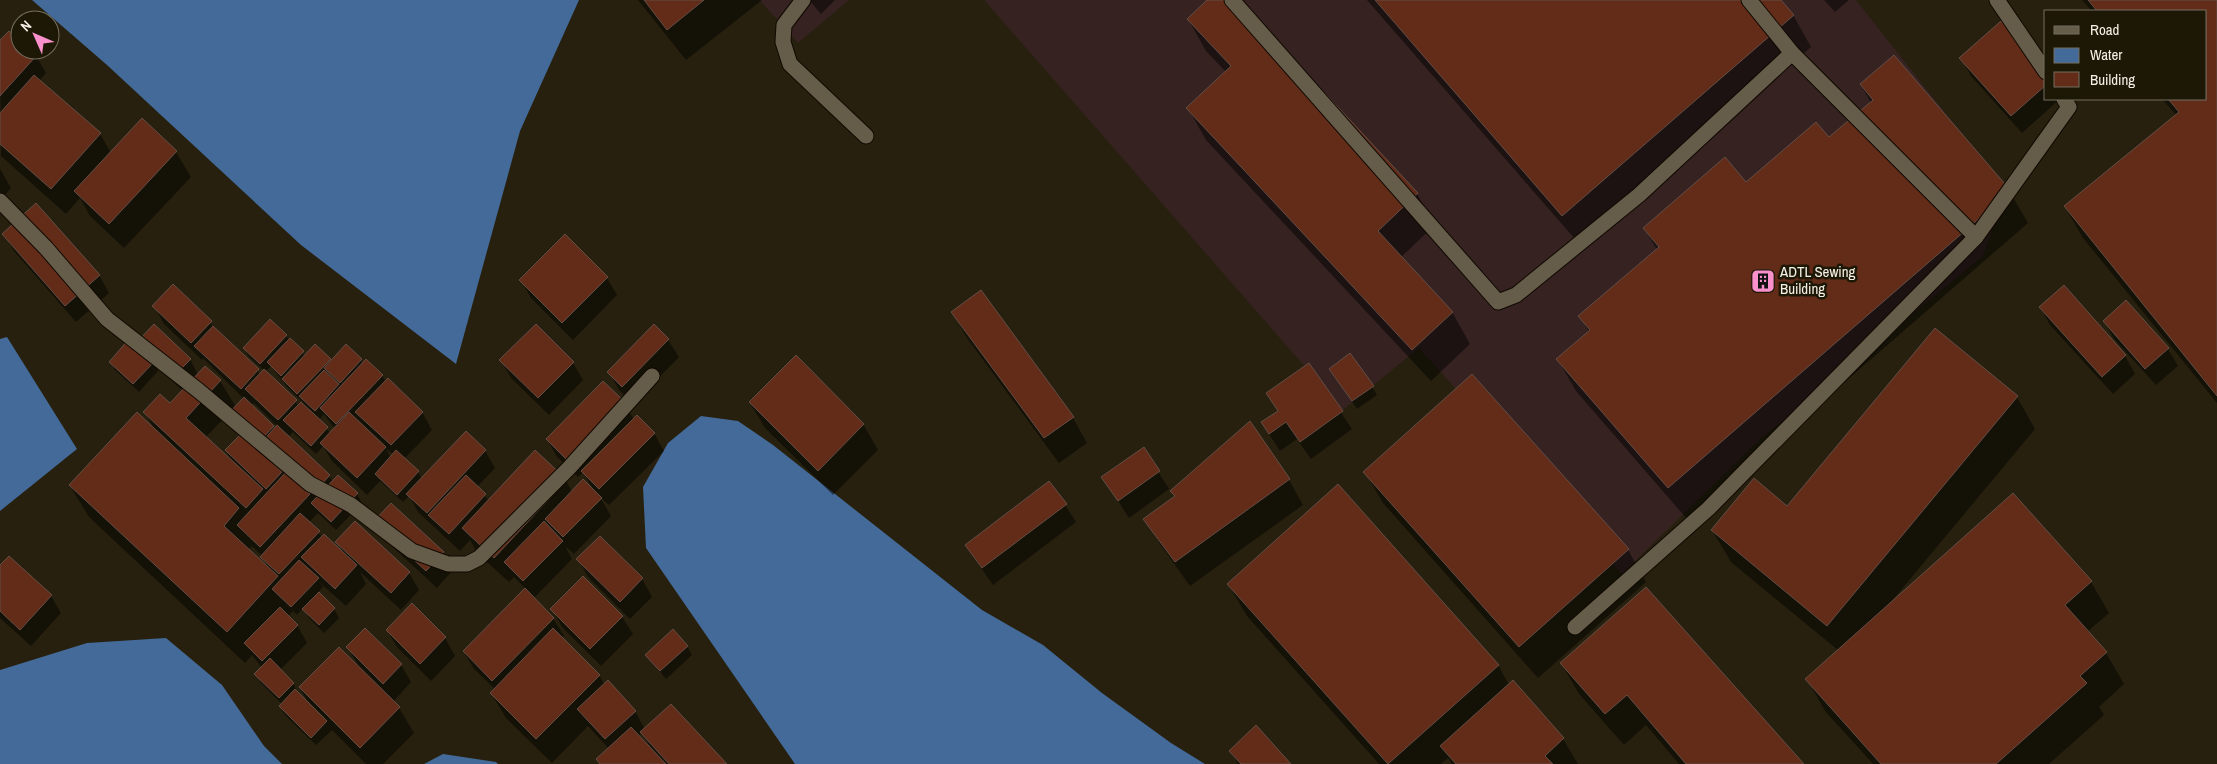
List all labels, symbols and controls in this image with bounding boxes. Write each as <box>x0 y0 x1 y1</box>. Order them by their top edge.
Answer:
north arrow <box>10 10 60 60</box>
legend <box>2044 10 2207 100</box>
text: N <box>17 17 35 35</box>
text: Road <box>2090 19 2119 40</box>
text: Water <box>2090 44 2122 65</box>
text: Building <box>2090 69 2135 90</box>
place label: ADTL Sewing Building <box>1779 261 1856 299</box>
building icon: ADTL Sewing Building <box>1750 268 1776 294</box>

